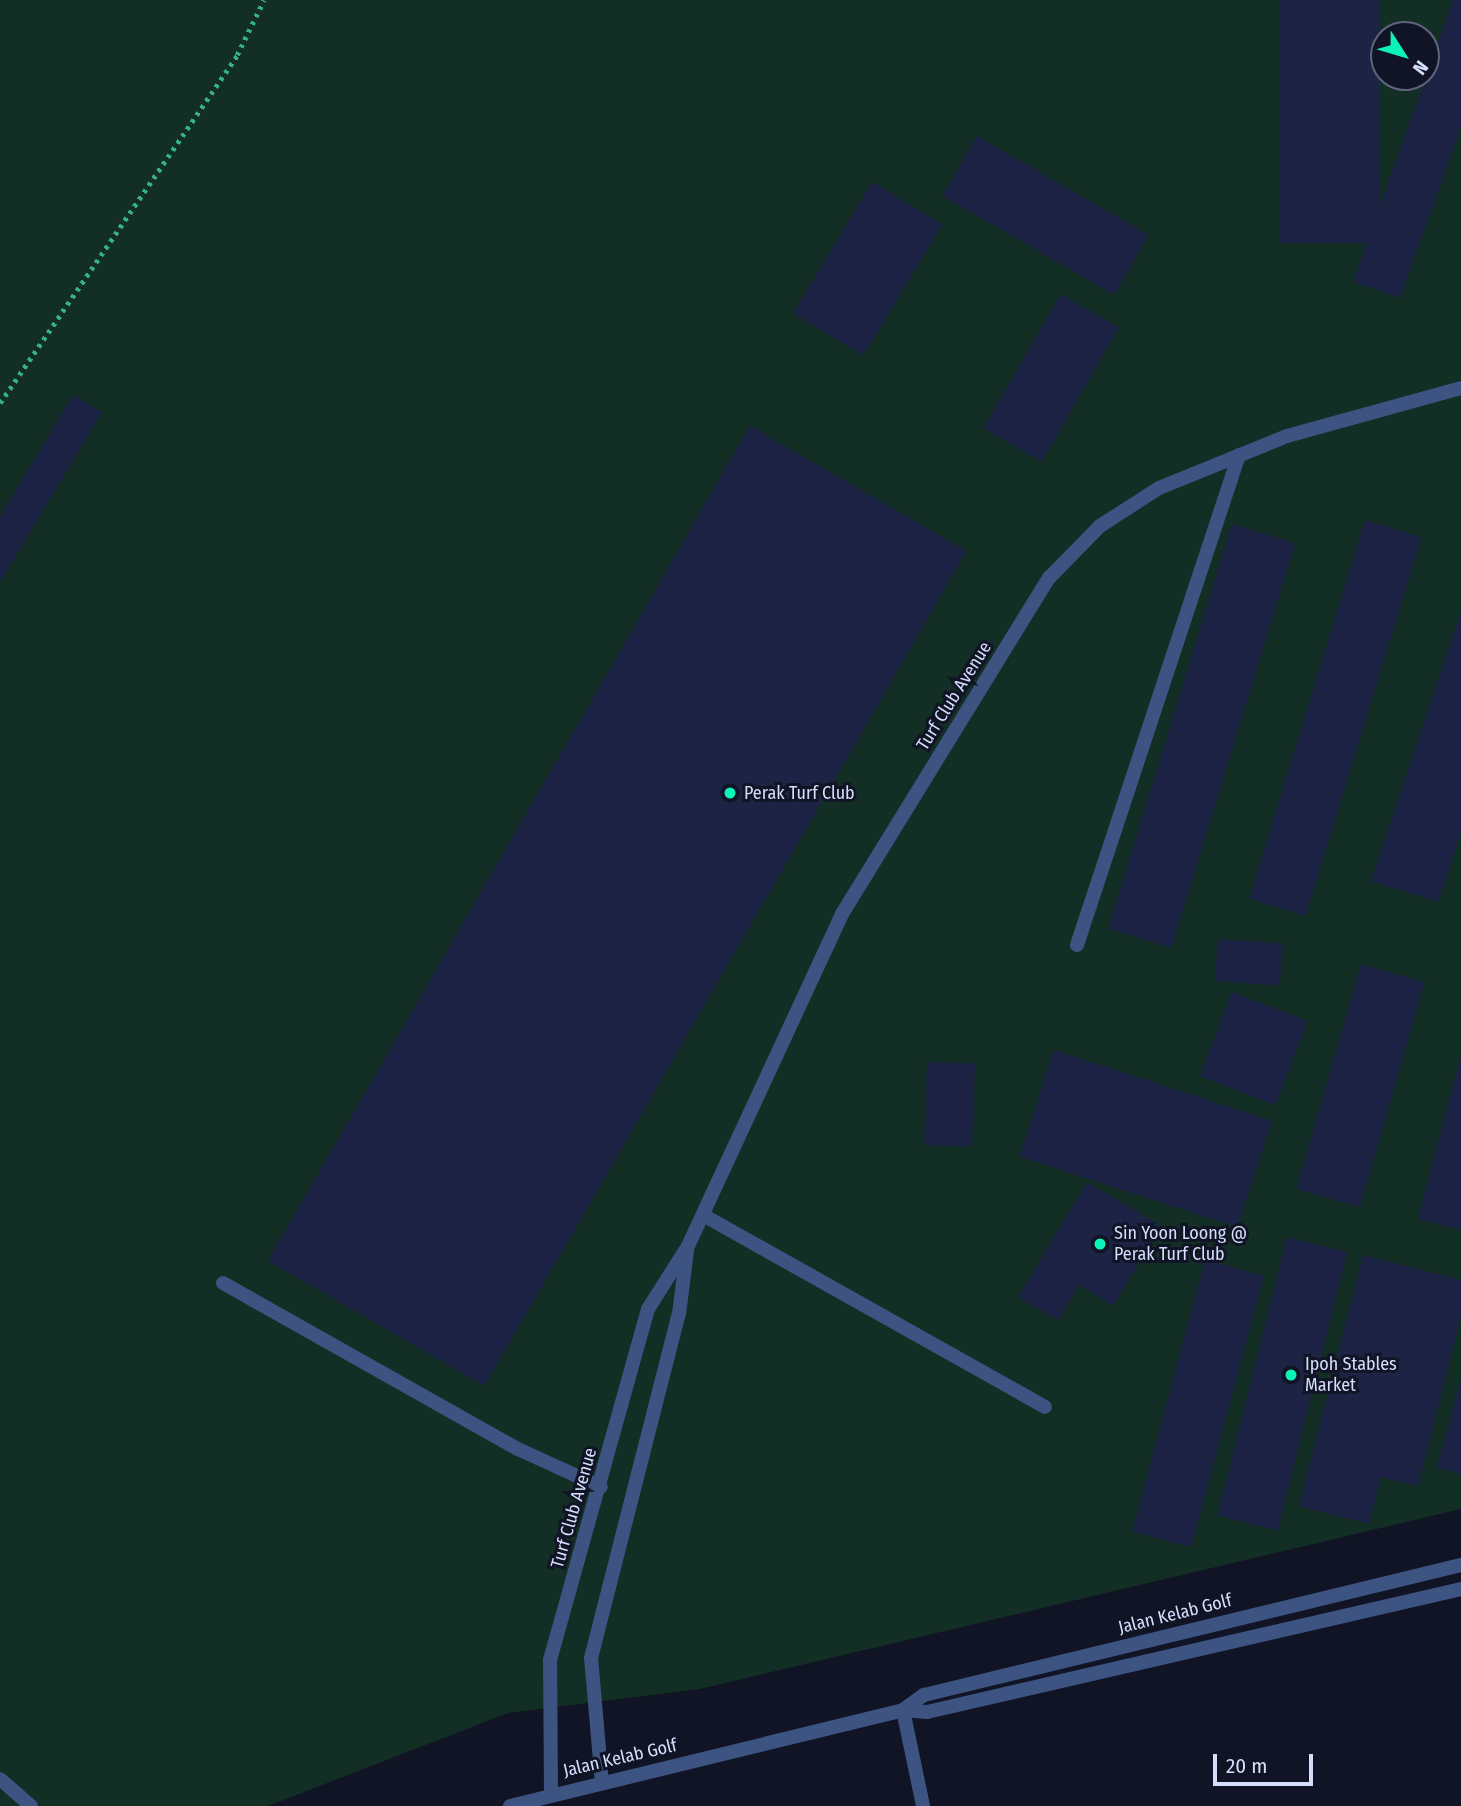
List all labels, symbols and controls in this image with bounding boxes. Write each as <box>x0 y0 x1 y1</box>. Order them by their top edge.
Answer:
north arrow <box>1370 21 1440 91</box>
text: N <box>1408 56 1433 79</box>
street label: Turf Club Avenue <box>912 638 996 754</box>
place label: Perak Turf Club <box>744 782 855 804</box>
marker: Perak Turf Club <box>722 785 738 801</box>
place label: Sin Yoon Loong @ Perak Turf Club <box>1114 1223 1247 1266</box>
marker: Sin Yoon Loong @ Perak Turf Club <box>1092 1236 1108 1252</box>
place label: Ipoh Stables Market <box>1305 1354 1397 1396</box>
marker: Ipoh Stables Market <box>1283 1367 1299 1383</box>
street label: Turf Club Avenue <box>547 1445 601 1571</box>
street label: Jalan Kelab Golf <box>1116 1589 1234 1639</box>
street label: Jalan Kelab Golf <box>561 1734 679 1782</box>
scale bar <box>1216 1740 1316 1784</box>
text: 20 m <box>1226 1753 1267 1779</box>

